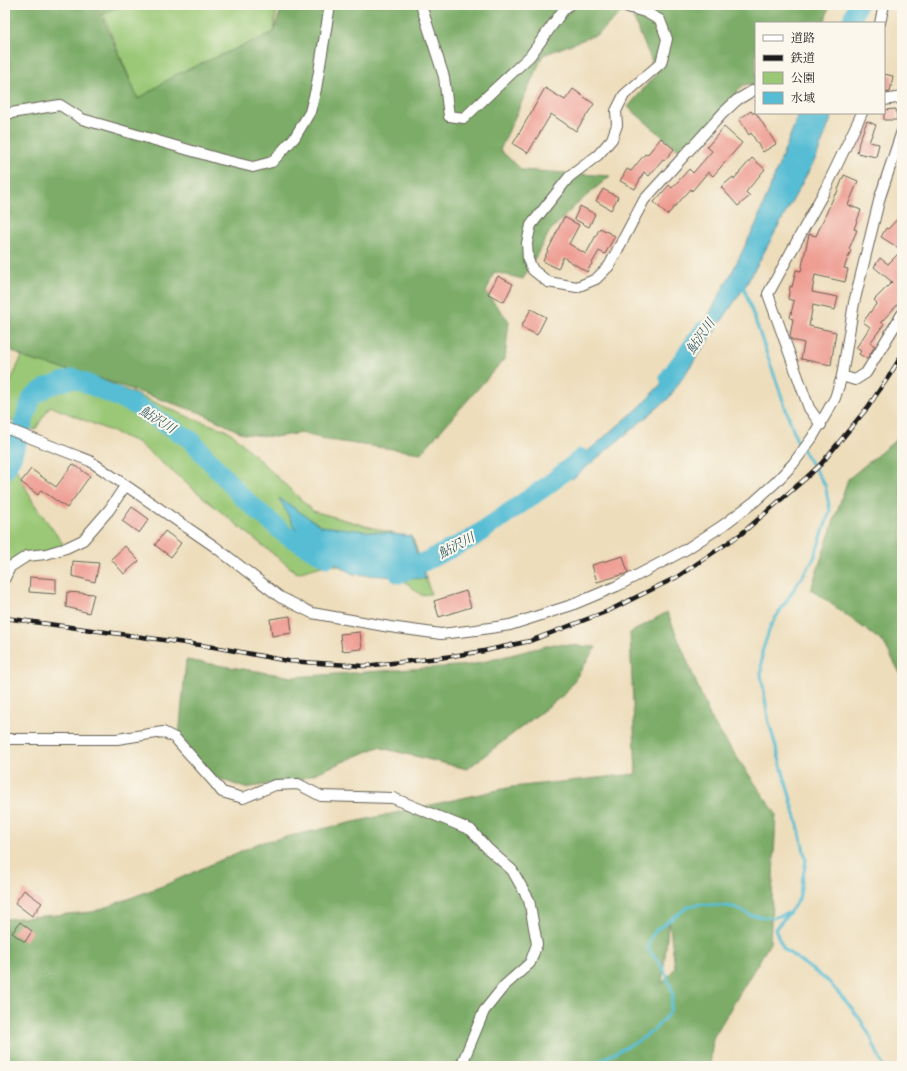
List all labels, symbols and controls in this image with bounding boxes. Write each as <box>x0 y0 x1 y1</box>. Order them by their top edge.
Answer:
legend <box>755 22 885 114</box>
text: 道路 <box>791 31 815 45</box>
text: 鉄道 <box>790 51 815 65</box>
text: 公園 <box>791 72 815 85</box>
text: 水域 <box>791 91 815 105</box>
water label: 鮎沢川 <box>684 315 719 357</box>
water label: 鮎沢川 <box>137 404 179 437</box>
water label: 鮎沢川 <box>436 530 479 561</box>

